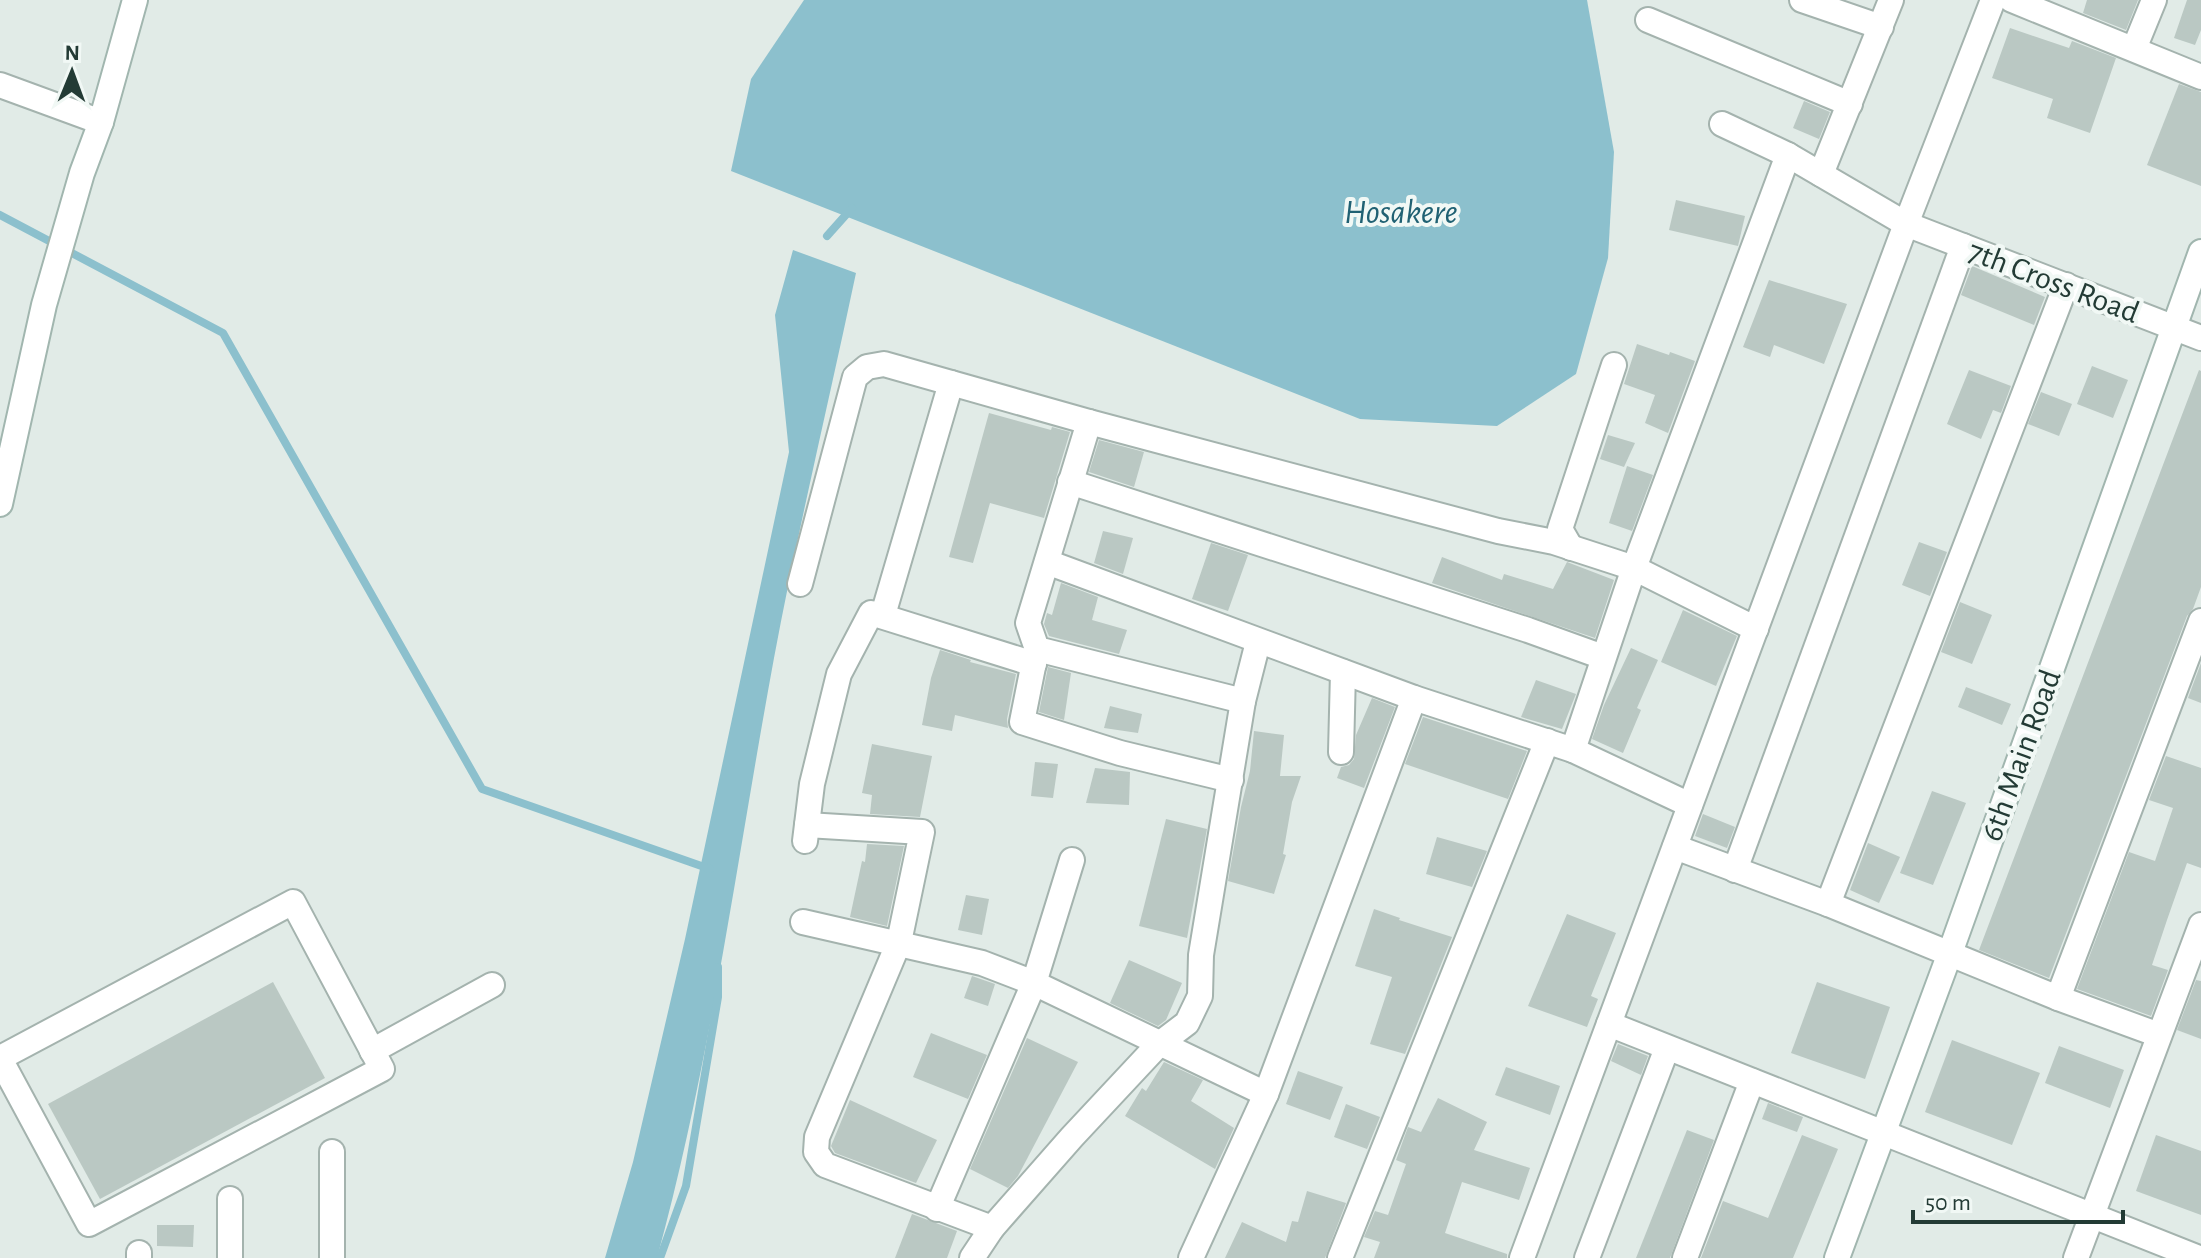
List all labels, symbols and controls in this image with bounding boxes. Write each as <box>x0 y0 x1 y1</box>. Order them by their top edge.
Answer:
north arrow <box>32 32 112 112</box>
text: N <box>64 42 80 64</box>
water label: Hosakere <box>1344 196 1458 230</box>
street label: 7th Cross Road <box>1964 235 2143 329</box>
street label: 6th Main Road <box>1975 665 2067 845</box>
scale bar <box>1913 1174 2123 1224</box>
text: 50 m <box>1925 1191 1971 1215</box>

